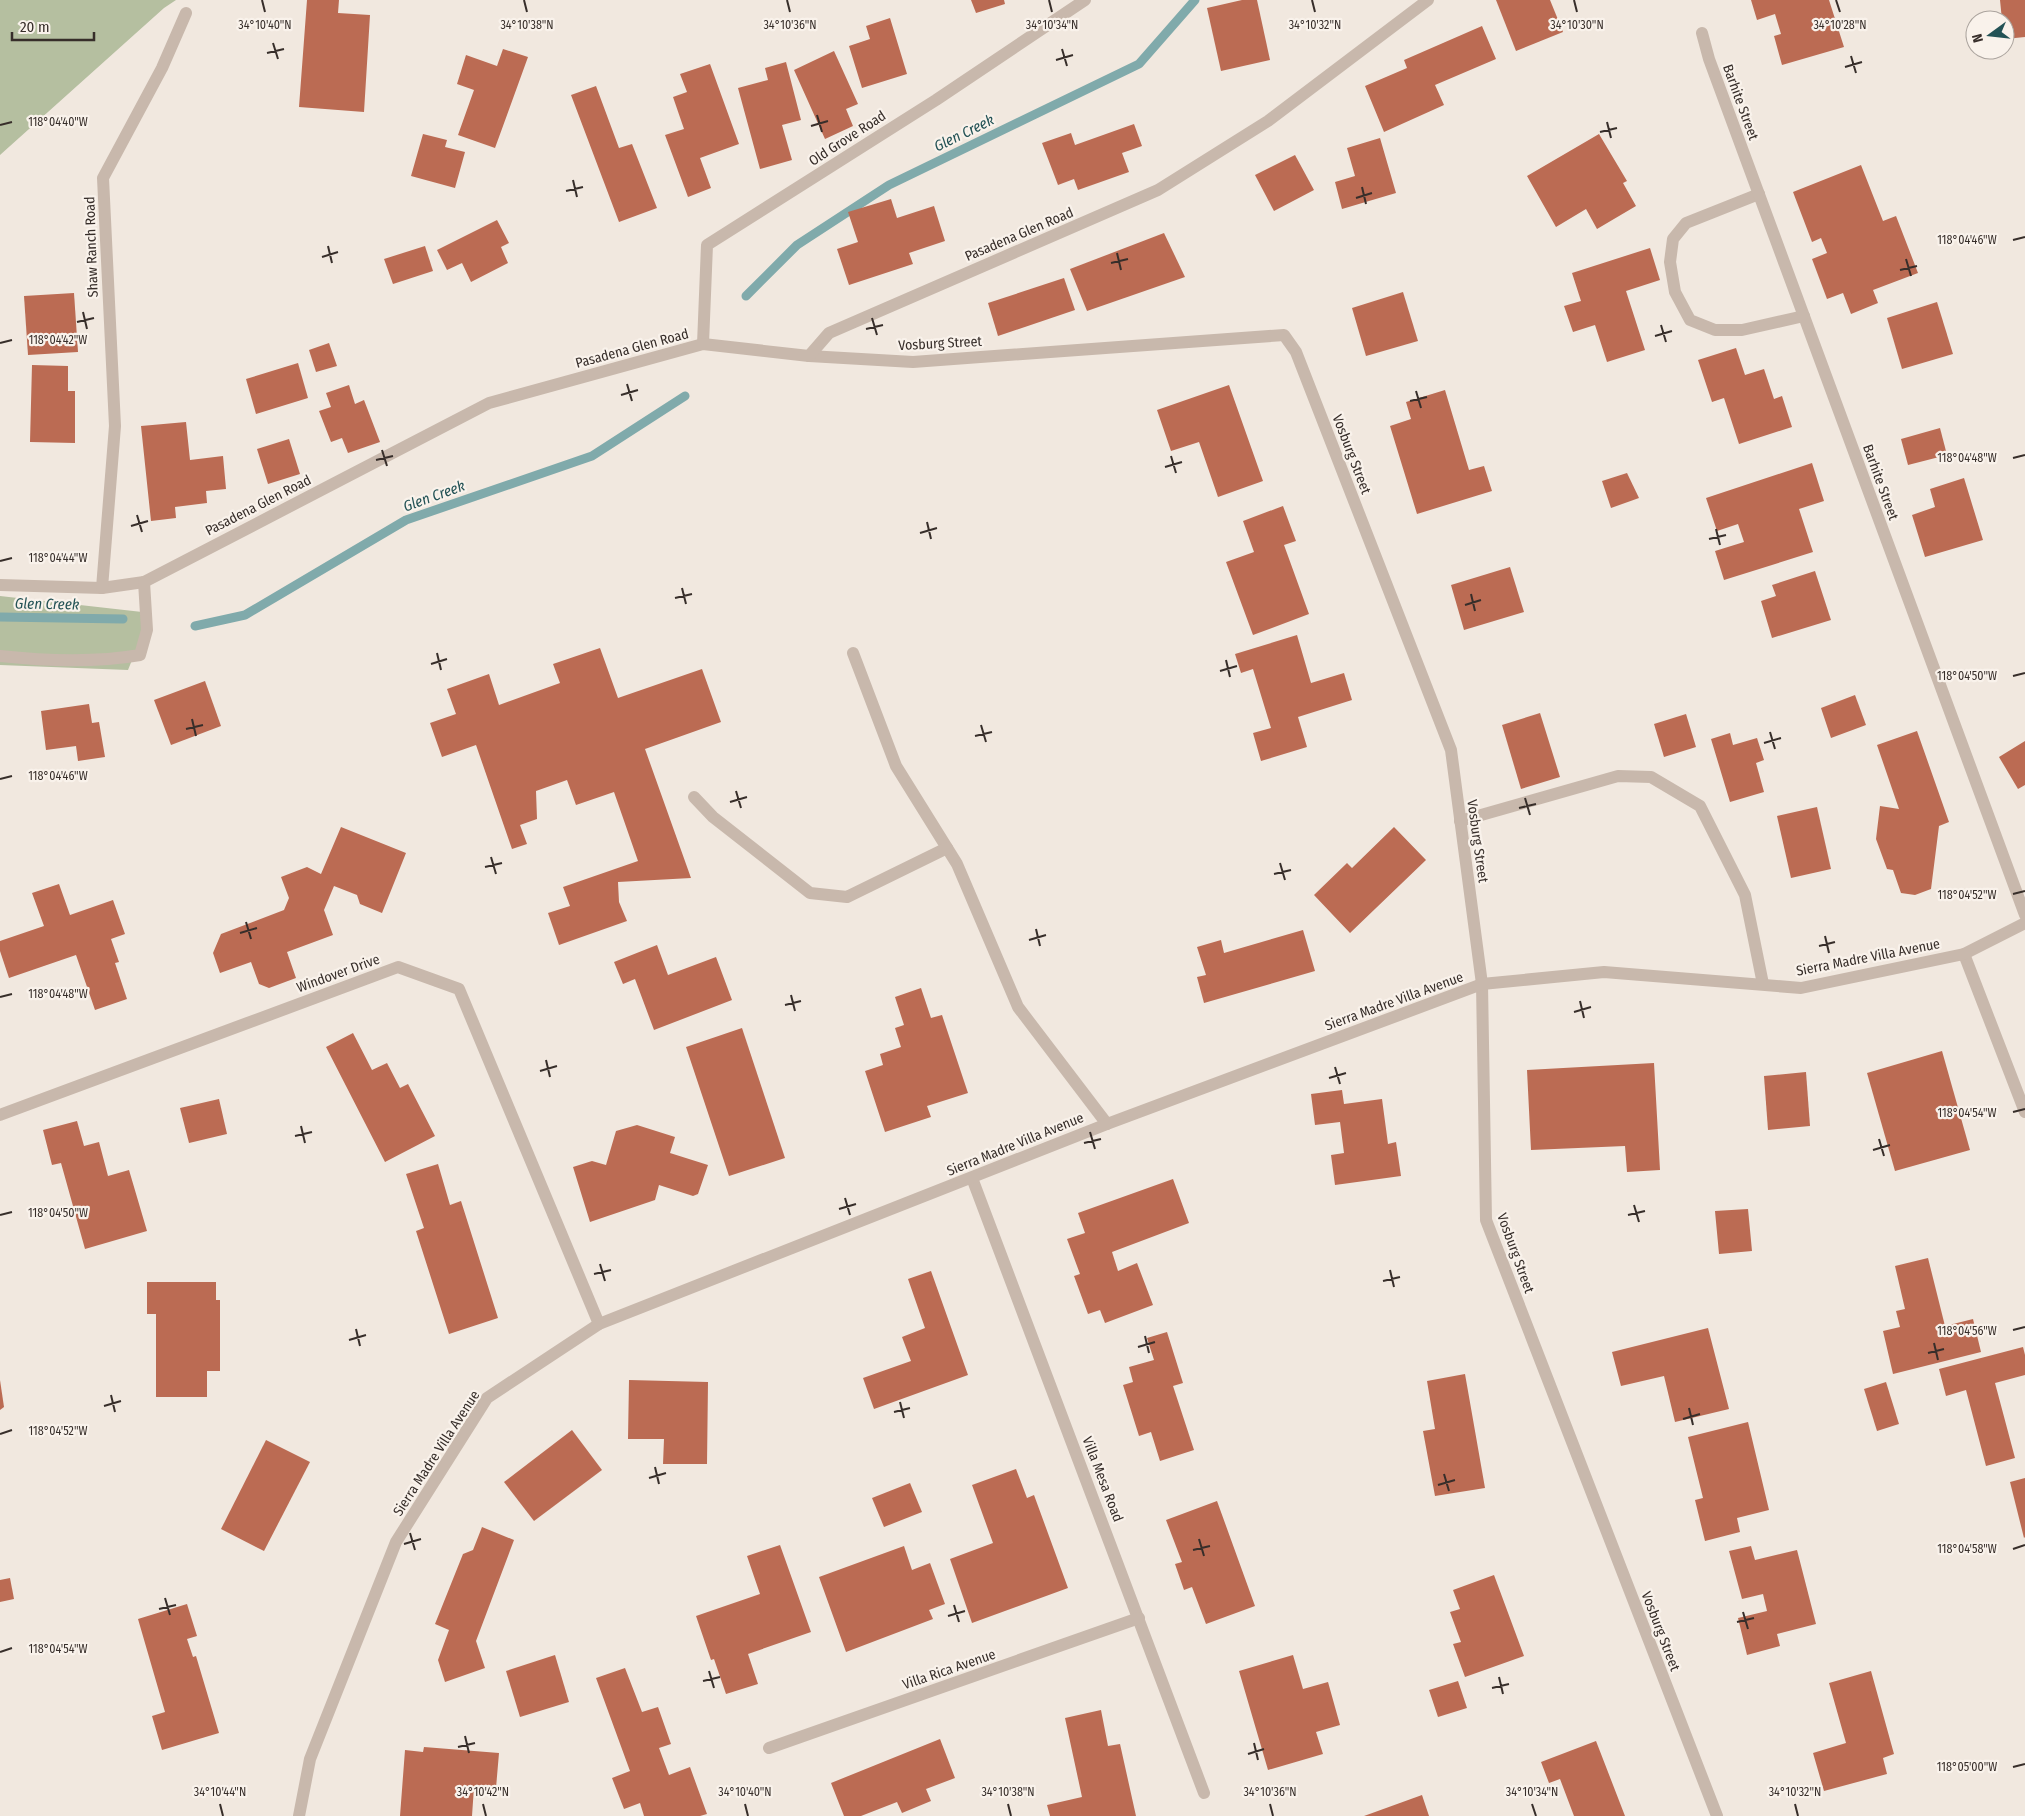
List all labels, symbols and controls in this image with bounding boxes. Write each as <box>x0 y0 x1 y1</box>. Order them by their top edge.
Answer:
scale bar <box>12 10 95 42</box>
north arrow <box>1965 10 2015 60</box>
text: 20 m <box>20 18 50 36</box>
text: 34°10'40"N <box>238 18 292 32</box>
text: 34°10'38"N <box>500 18 554 32</box>
text: 34°10'36"N <box>764 18 816 32</box>
text: 34°10'34"N <box>1026 18 1078 32</box>
text: 34°10'32"N <box>1289 18 1341 32</box>
text: 34°10'30"N <box>1550 18 1604 32</box>
text: 34°10'28"N <box>1814 18 1866 32</box>
text: N <box>1969 32 1987 44</box>
street label: Barhite Street <box>1719 62 1762 143</box>
street label: Old Grove Road <box>806 107 889 170</box>
water label: Glen Creek <box>931 111 997 155</box>
text: 118°04'40"W <box>28 115 88 129</box>
street label: Shaw Ranch Road <box>81 196 102 298</box>
street label: Pasadena Glen Road <box>962 204 1076 265</box>
text: 118°04'46"W <box>1937 233 1997 247</box>
street label: Pasadena Glen Road <box>574 325 691 372</box>
text: 118°04'42"W <box>29 333 87 347</box>
street label: Vosburg Street <box>898 333 983 354</box>
street label: Vosburg Street <box>1329 412 1375 497</box>
street label: Barhite Street <box>1859 442 1902 523</box>
text: 118°04'48"W <box>1937 451 1997 465</box>
street label: Pasadena Glen Road <box>203 471 314 539</box>
water label: Glen Creek <box>401 476 468 515</box>
text: 118°04'44"W <box>29 551 87 565</box>
water label: Glen Creek <box>15 594 80 614</box>
text: 118°04'50"W <box>1937 669 1997 683</box>
text: 118°04'46"W <box>28 769 88 783</box>
street label: Vosburg Street <box>1463 798 1492 884</box>
text: 118°04'52"W <box>1938 888 1996 902</box>
street label: Sierra Madre Villa Avenue <box>1795 935 1942 980</box>
street label: Windover Drive <box>294 951 382 996</box>
street label: Sierra Madre Villa Avenue <box>1323 968 1466 1034</box>
text: 118°04'48"W <box>28 987 88 1001</box>
text: 118°04'54"W <box>1938 1106 1996 1120</box>
street label: Sierra Madre Villa Avenue <box>944 1109 1086 1180</box>
text: 118°04'50"W <box>28 1206 88 1220</box>
street label: Vosburg Street <box>1493 1211 1538 1296</box>
text: 118°04'56"W <box>1937 1324 1997 1338</box>
street label: Sierra Madre Villa Avenue <box>390 1387 483 1519</box>
text: 118°04'52"W <box>29 1424 87 1438</box>
street label: Villa Mesa Road <box>1078 1434 1127 1524</box>
text: 118°04'58"W <box>1937 1542 1997 1556</box>
street label: Vosburg Street <box>1638 1589 1684 1674</box>
text: 118°04'54"W <box>29 1642 87 1656</box>
street label: Villa Rica Avenue <box>900 1646 998 1693</box>
text: 118°05'00"W <box>1937 1760 1997 1774</box>
text: 34°10'44"N <box>194 1785 246 1799</box>
text: 34°10'42"N <box>457 1785 509 1799</box>
text: 34°10'40"N <box>718 1785 772 1799</box>
text: 34°10'38"N <box>981 1785 1035 1799</box>
text: 34°10'36"N <box>1244 1785 1296 1799</box>
text: 34°10'34"N <box>1506 1785 1558 1799</box>
text: 34°10'32"N <box>1769 1785 1821 1799</box>

